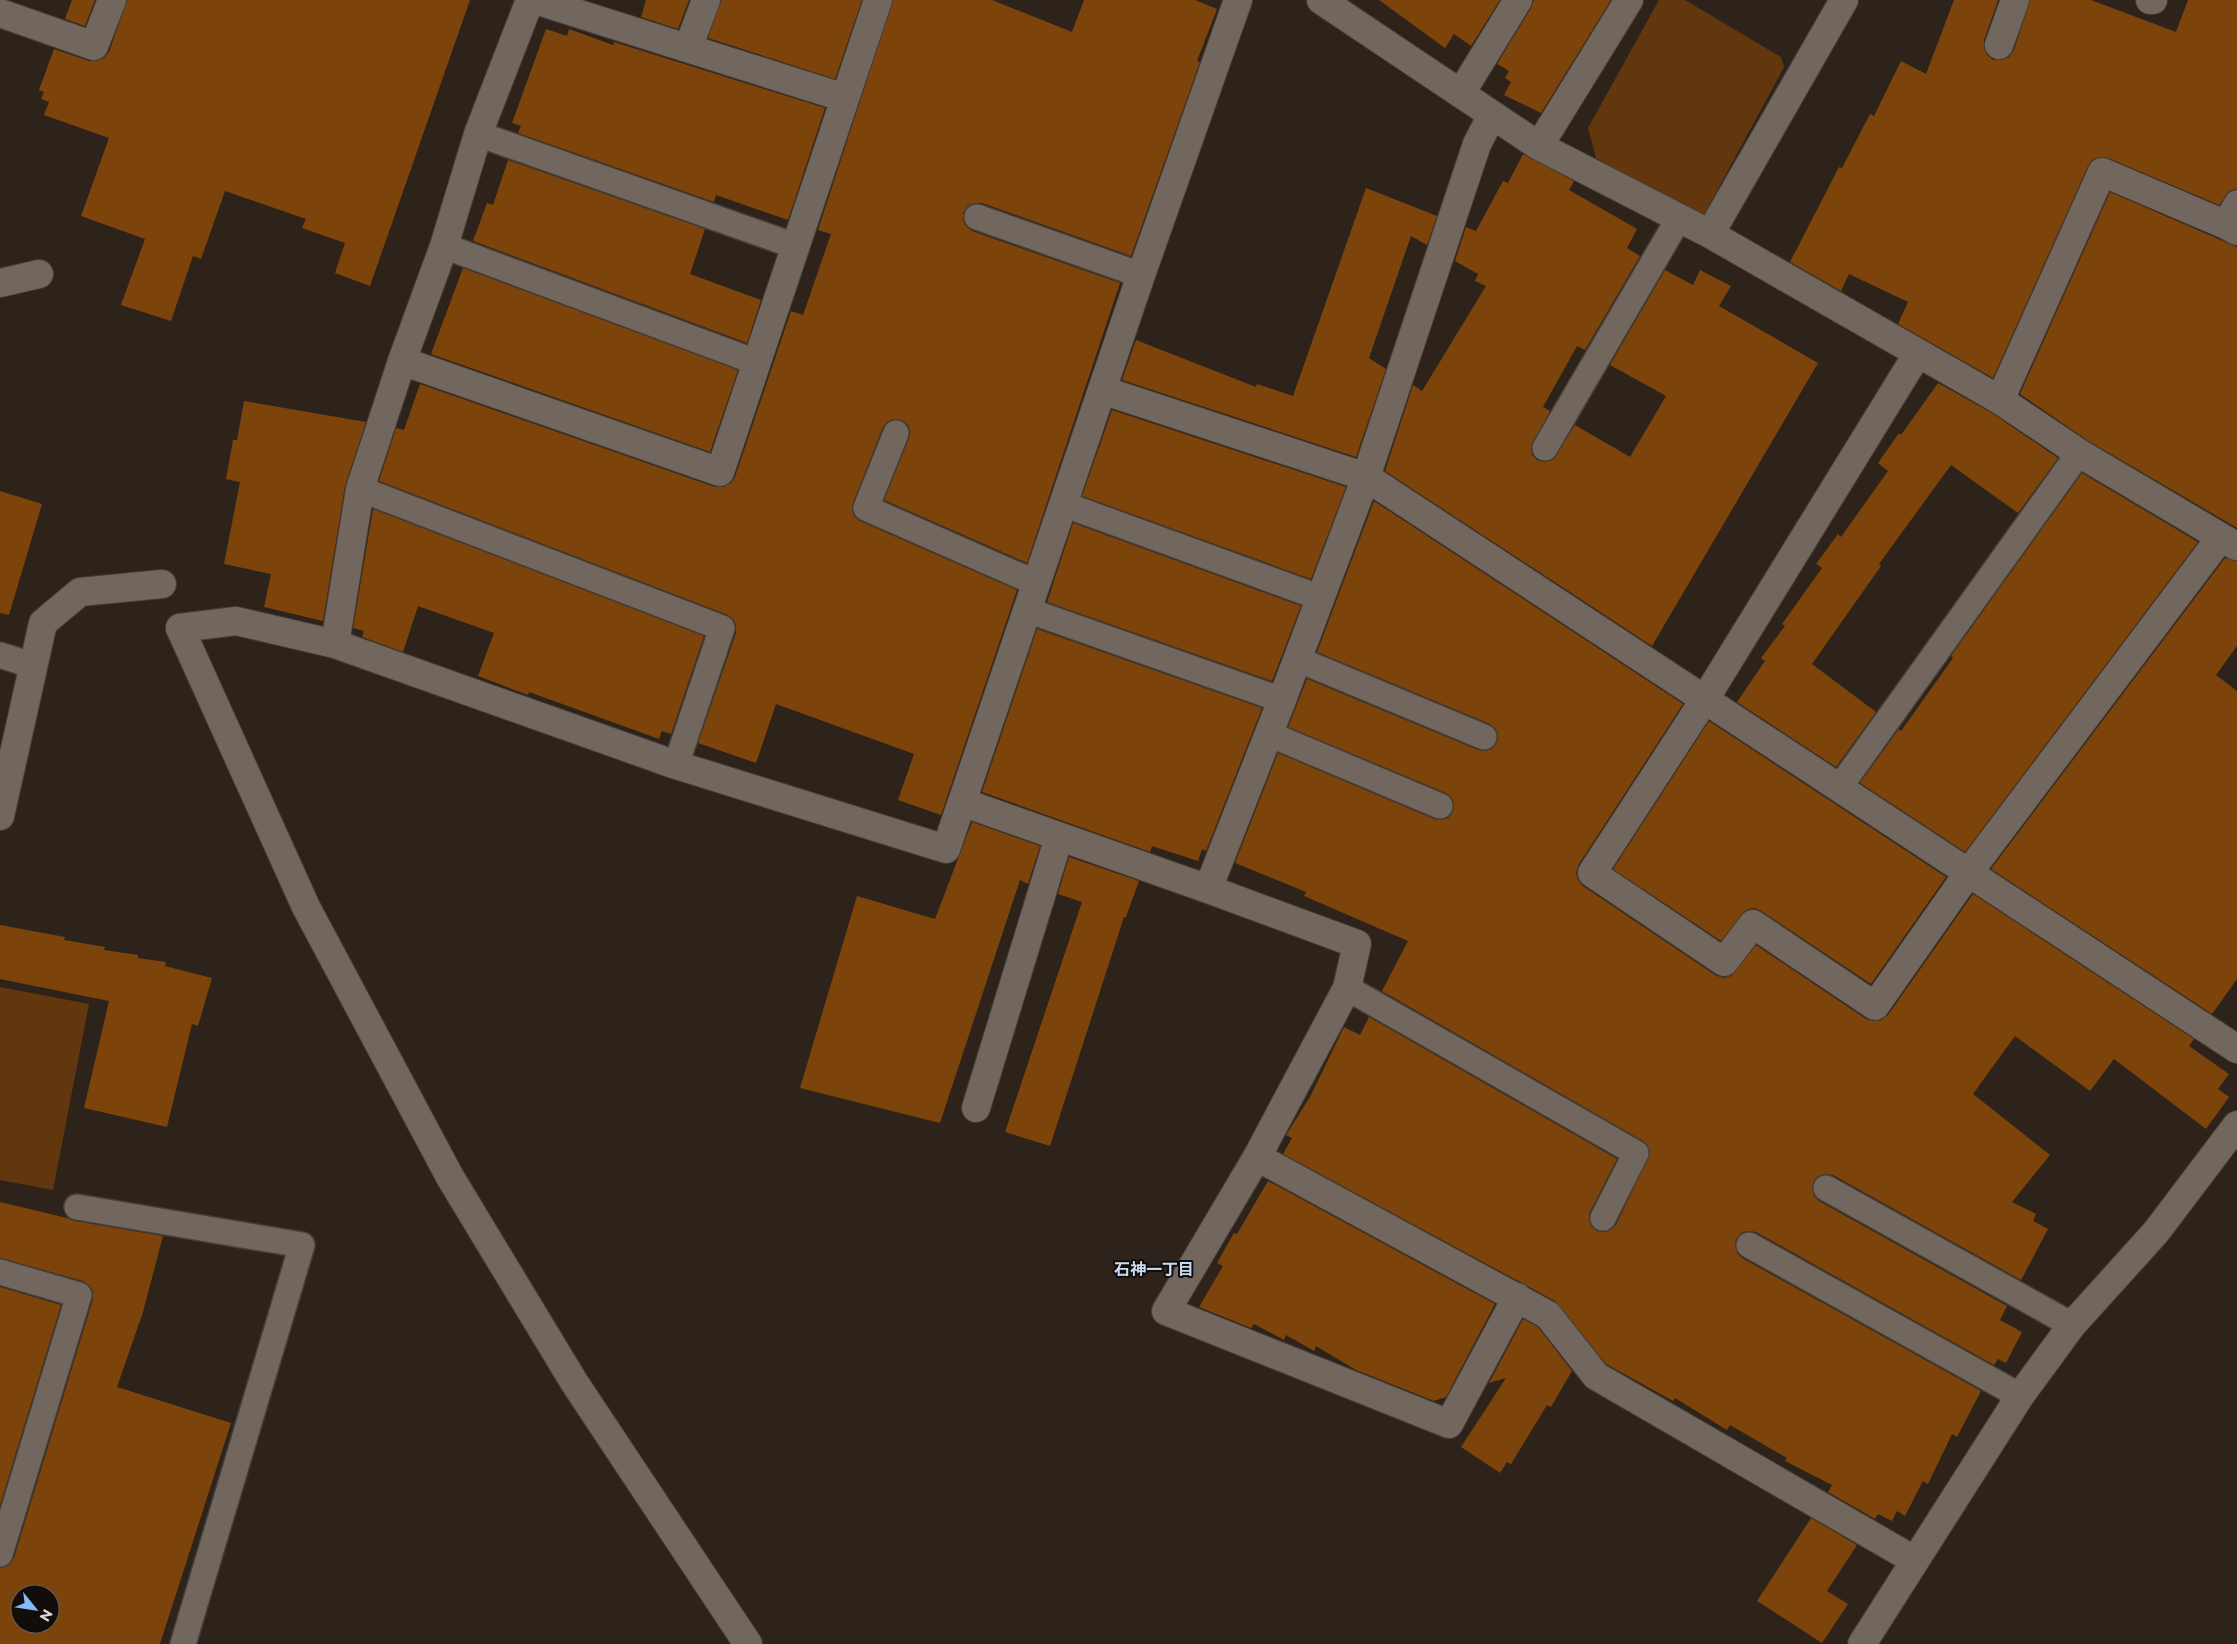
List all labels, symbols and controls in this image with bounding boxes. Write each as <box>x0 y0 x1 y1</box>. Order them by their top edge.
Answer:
district label: 石神一丁目 <box>1114 1260 1194 1279</box>
north arrow <box>10 1584 60 1634</box>
text: N <box>36 1606 57 1625</box>

